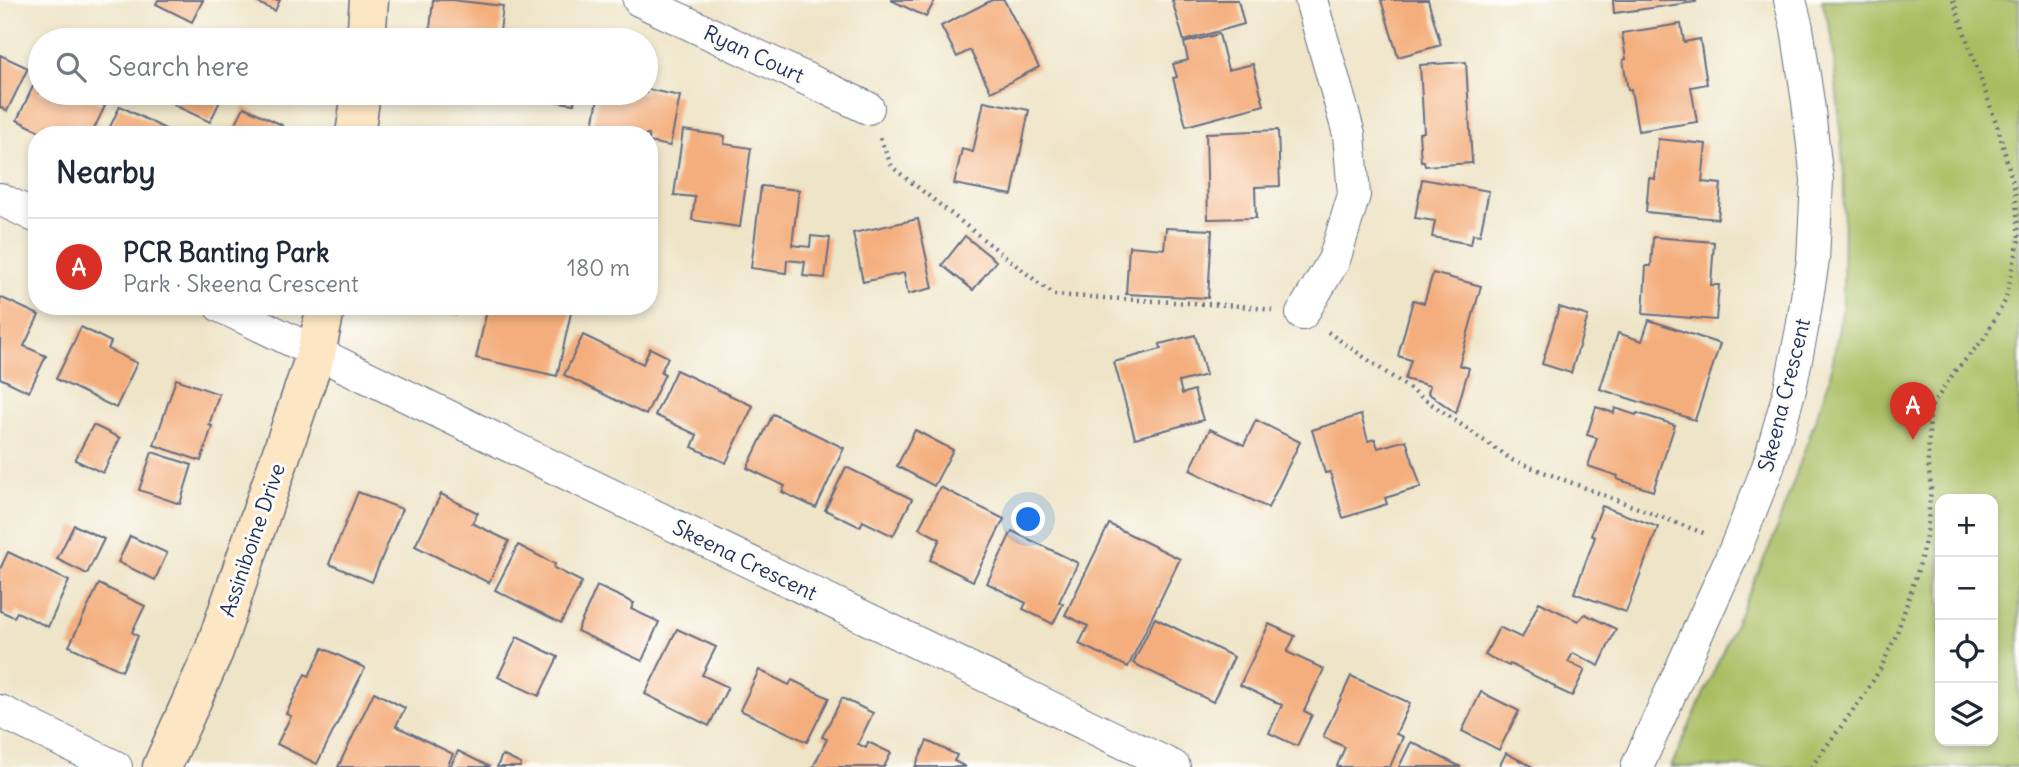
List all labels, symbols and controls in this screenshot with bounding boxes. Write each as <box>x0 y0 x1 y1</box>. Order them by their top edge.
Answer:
street label: Ryan Court <box>700 19 808 89</box>
search box <box>28 28 658 105</box>
icon: search <box>52 48 90 86</box>
text: Search here <box>108 50 249 83</box>
text: Nearby <box>56 153 156 191</box>
text: PCR Banting Park <box>123 236 329 269</box>
text: A <box>72 253 86 282</box>
text: 180 m <box>567 253 630 282</box>
text: Park · Skeena Crescent <box>123 269 359 298</box>
street label: Skeena Crescent <box>1752 315 1816 475</box>
pin: A <box>1890 382 1936 440</box>
street label: Assiniboine Drive <box>213 460 291 620</box>
map controls <box>1935 494 1998 746</box>
button: + <box>1935 494 1998 557</box>
your location <box>1011 502 1045 536</box>
street label: Skeena Crescent <box>668 513 822 607</box>
button: − <box>1935 557 1998 620</box>
button: locate <box>1935 620 1998 683</box>
button: layers <box>1935 683 1998 746</box>

